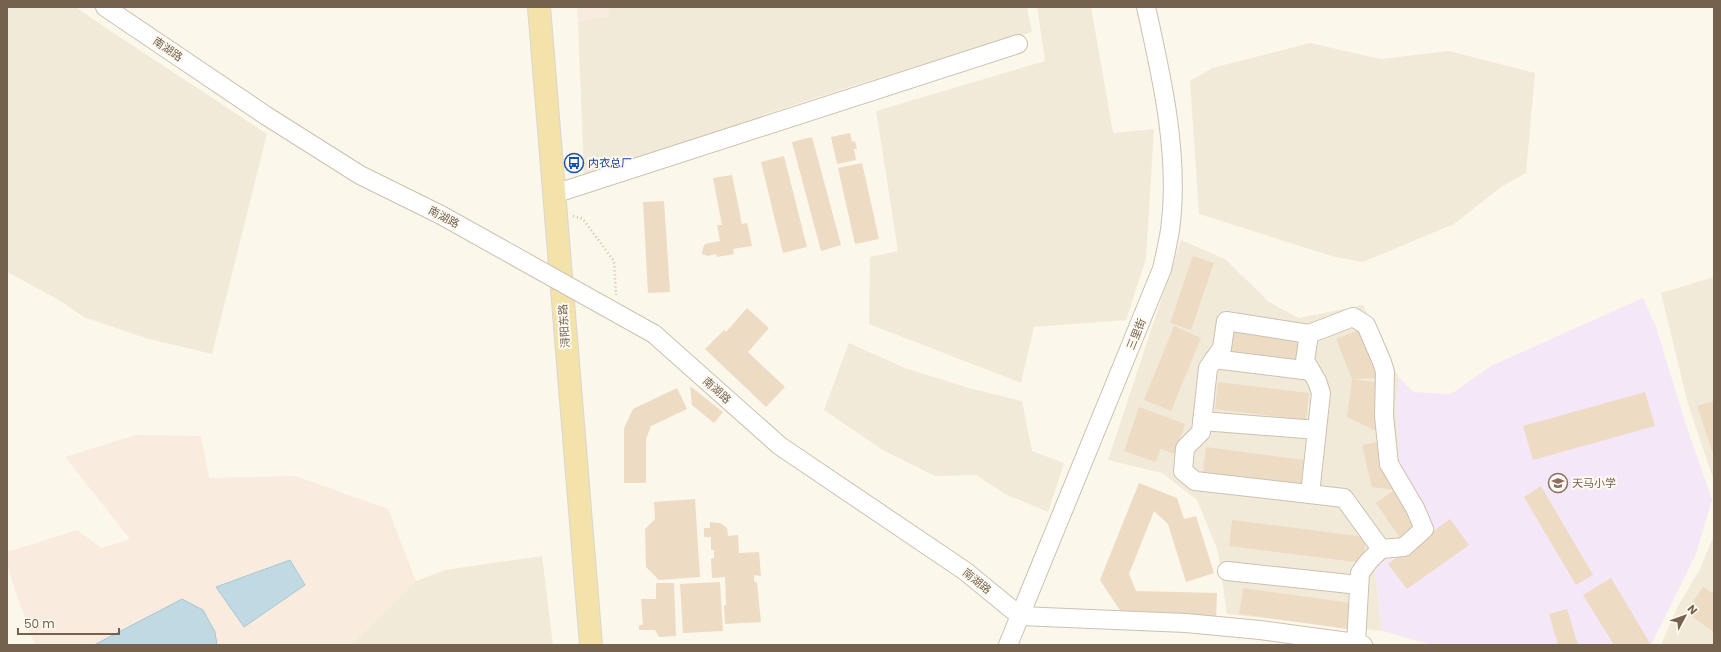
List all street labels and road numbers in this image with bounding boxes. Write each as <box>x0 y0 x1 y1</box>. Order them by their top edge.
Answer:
street label: 南湖路 <box>150 33 186 65</box>
street label: 南湖路 <box>426 202 462 232</box>
street label: 浔阳东路 <box>554 303 574 349</box>
street label: 三里街 <box>1122 316 1150 352</box>
street label: 南湖路 <box>699 373 735 407</box>
street label: 南湖路 <box>959 564 995 598</box>

